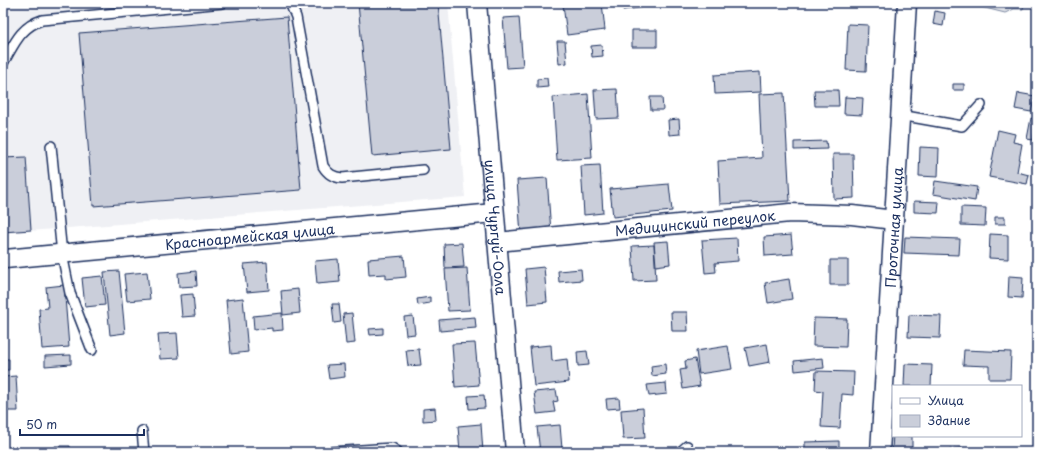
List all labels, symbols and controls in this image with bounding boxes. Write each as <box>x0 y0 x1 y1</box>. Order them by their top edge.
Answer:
street label: улица Чургуй-Оола <box>480 159 512 296</box>
street label: Проточная улица <box>879 166 908 288</box>
street label: Медицинский переулок <box>614 204 777 241</box>
street label: Красноармейская улица <box>164 218 336 254</box>
legend <box>892 385 1022 437</box>
text: Улица <box>928 391 964 409</box>
scale bar <box>20 411 144 437</box>
text: Здание <box>928 411 970 429</box>
text: 50 m <box>26 415 57 433</box>

